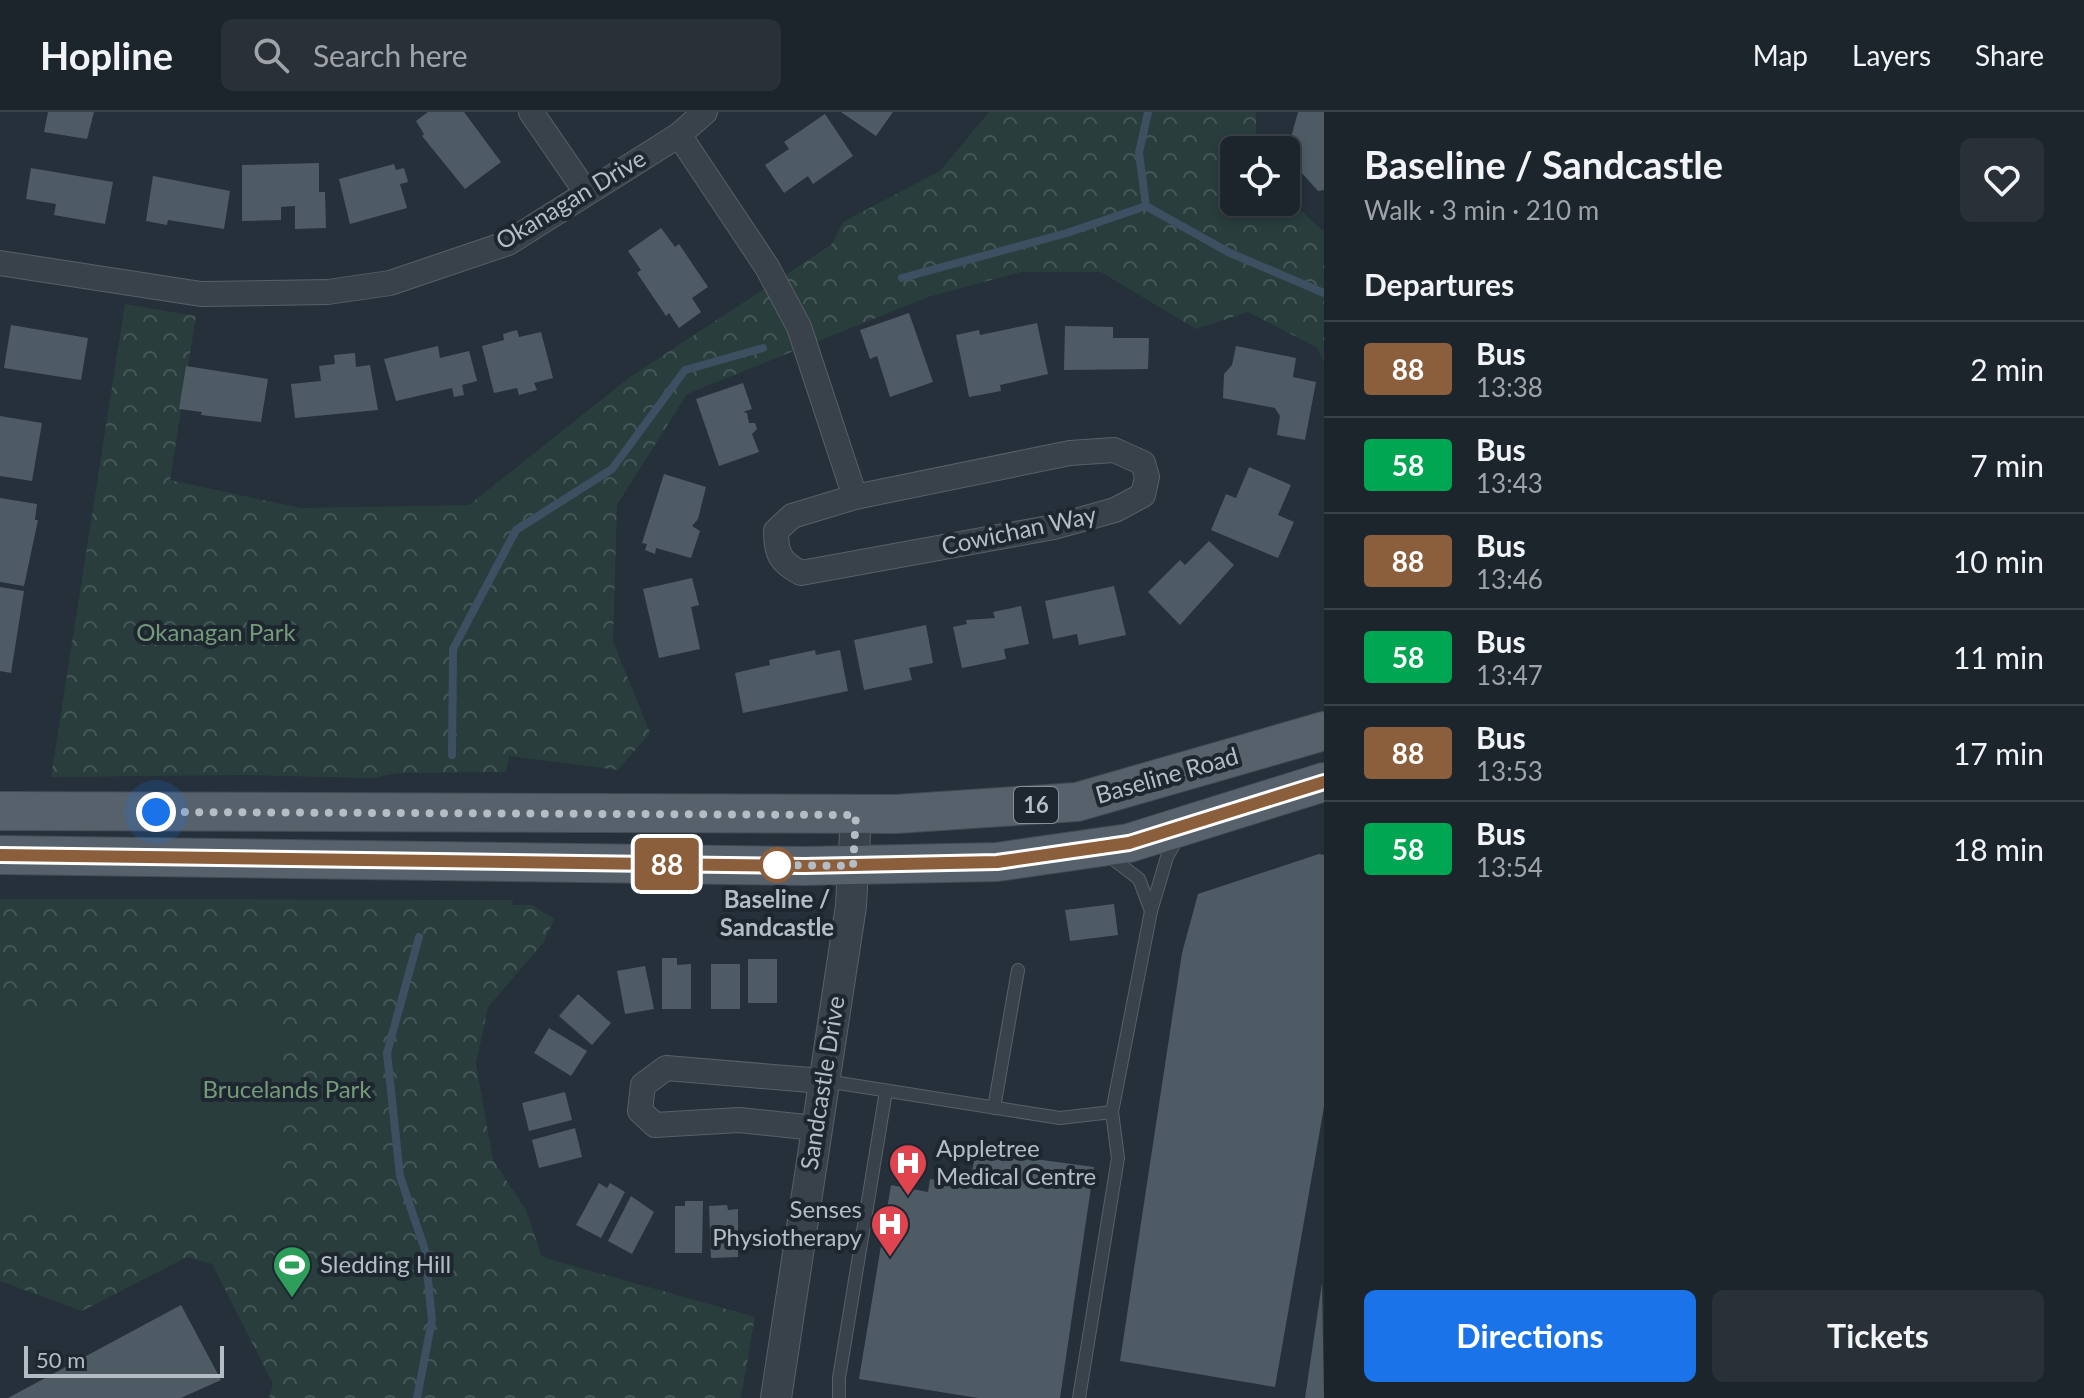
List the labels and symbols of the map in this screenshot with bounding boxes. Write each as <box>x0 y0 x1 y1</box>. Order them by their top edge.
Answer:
street label: Okanagan Drive <box>490 143 650 255</box>
street label: Cowichan Way <box>939 499 1099 560</box>
park label: Okanagan Park <box>136 617 296 646</box>
street label: Baseline Road <box>1092 740 1241 809</box>
road number: 16 <box>1014 787 1058 823</box>
your location <box>136 792 176 832</box>
line badge: 88 <box>631 838 703 890</box>
marker: Baseline / Sandcastle <box>760 848 794 882</box>
place label: Baseline / Sandcastle <box>720 884 834 941</box>
street label: Sandcastle Drive <box>793 994 850 1172</box>
park label: Brucelands Park <box>202 1074 372 1103</box>
place label: Appletree Medical Centre <box>936 1133 1096 1190</box>
hospital icon: Appletree Medical Centre <box>887 1142 929 1197</box>
place label: Senses Physiotherapy <box>712 1194 863 1251</box>
hospital icon: Senses Physiotherapy <box>869 1203 911 1258</box>
sports icon: Sledding Hill <box>271 1244 313 1299</box>
place label: Sledding Hill <box>320 1249 451 1278</box>
scale bar <box>24 1342 224 1378</box>

